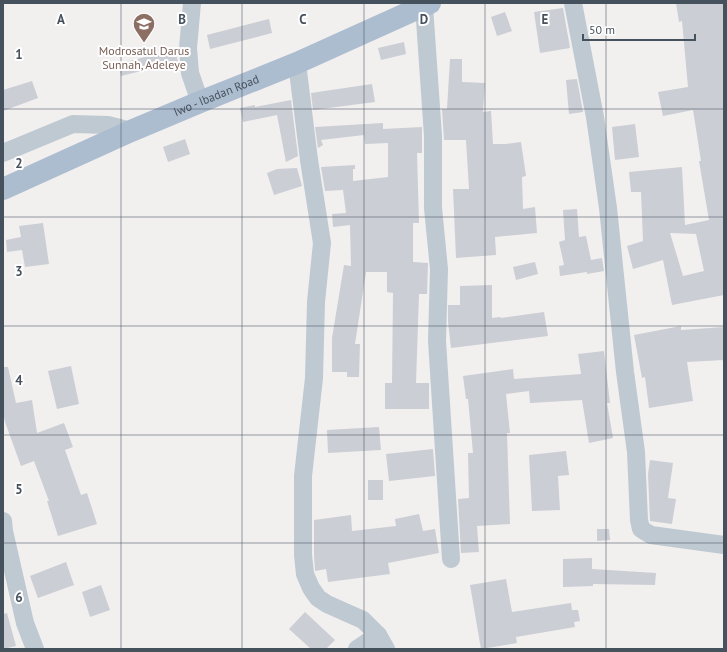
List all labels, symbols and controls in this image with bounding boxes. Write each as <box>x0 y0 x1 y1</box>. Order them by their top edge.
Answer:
text: A <box>57 11 65 28</box>
school or university icon: Modrosatul Darus Sunnah, Adeleye <box>131 11 157 44</box>
text: B <box>178 11 186 28</box>
text: C <box>299 11 307 28</box>
text: D <box>420 11 428 28</box>
text: E <box>542 11 549 28</box>
scale bar <box>583 16 695 42</box>
text: 50 m <box>589 22 615 37</box>
place label: Modrosatul Darus Sunnah, Adeleye <box>99 43 189 72</box>
text: 1 <box>15 46 23 63</box>
street label: Iwo - Ibadan Road <box>171 71 261 119</box>
text: 2 <box>15 155 23 172</box>
text: 3 <box>15 263 23 280</box>
text: 4 <box>15 372 23 389</box>
text: 5 <box>15 481 23 498</box>
text: 6 <box>15 589 23 606</box>

